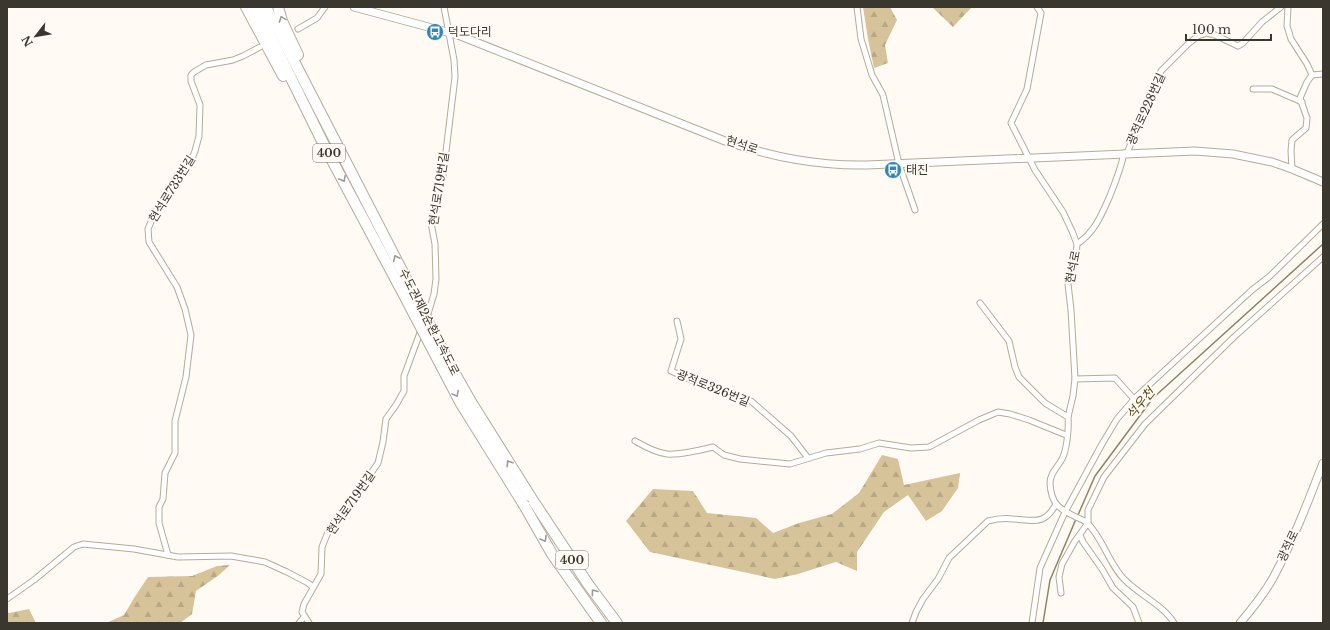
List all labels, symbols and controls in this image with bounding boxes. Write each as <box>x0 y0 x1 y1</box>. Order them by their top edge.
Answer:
one-way arrow <box>278 15 287 22</box>
north arrow <box>16 16 56 56</box>
scale bar <box>1186 16 1271 42</box>
bus stop icon: 덕도다리 <box>425 22 445 42</box>
text: 100 m <box>1192 22 1231 37</box>
place label: 덕도다리 <box>448 24 492 39</box>
text: N <box>18 33 36 49</box>
street label: 광적로228번길 <box>1123 70 1168 147</box>
street label: 현석로 <box>724 132 760 157</box>
road number: 400 <box>313 144 345 162</box>
street label: 현석로719번길 <box>425 151 452 227</box>
street label: 현석로733번길 <box>145 153 198 225</box>
bus stop icon: 태진 <box>883 160 903 180</box>
place label: 태진 <box>906 162 928 177</box>
one-way arrow <box>338 175 346 182</box>
street label: 현석로 <box>1062 249 1083 285</box>
one-way arrow <box>393 254 401 262</box>
street label: 수도권제2순환고속도로 <box>396 266 463 378</box>
street label: 광적로326번길 <box>674 366 752 409</box>
water label: 석우천 <box>1122 383 1159 423</box>
one-way arrow <box>451 390 458 397</box>
one-way arrow <box>506 460 514 467</box>
street label: 현석로719번길 <box>323 468 378 537</box>
street label: 광적로 <box>1274 528 1301 564</box>
one-way arrow <box>539 535 546 542</box>
road number: 400 <box>556 551 588 569</box>
one-way arrow <box>592 589 599 596</box>

